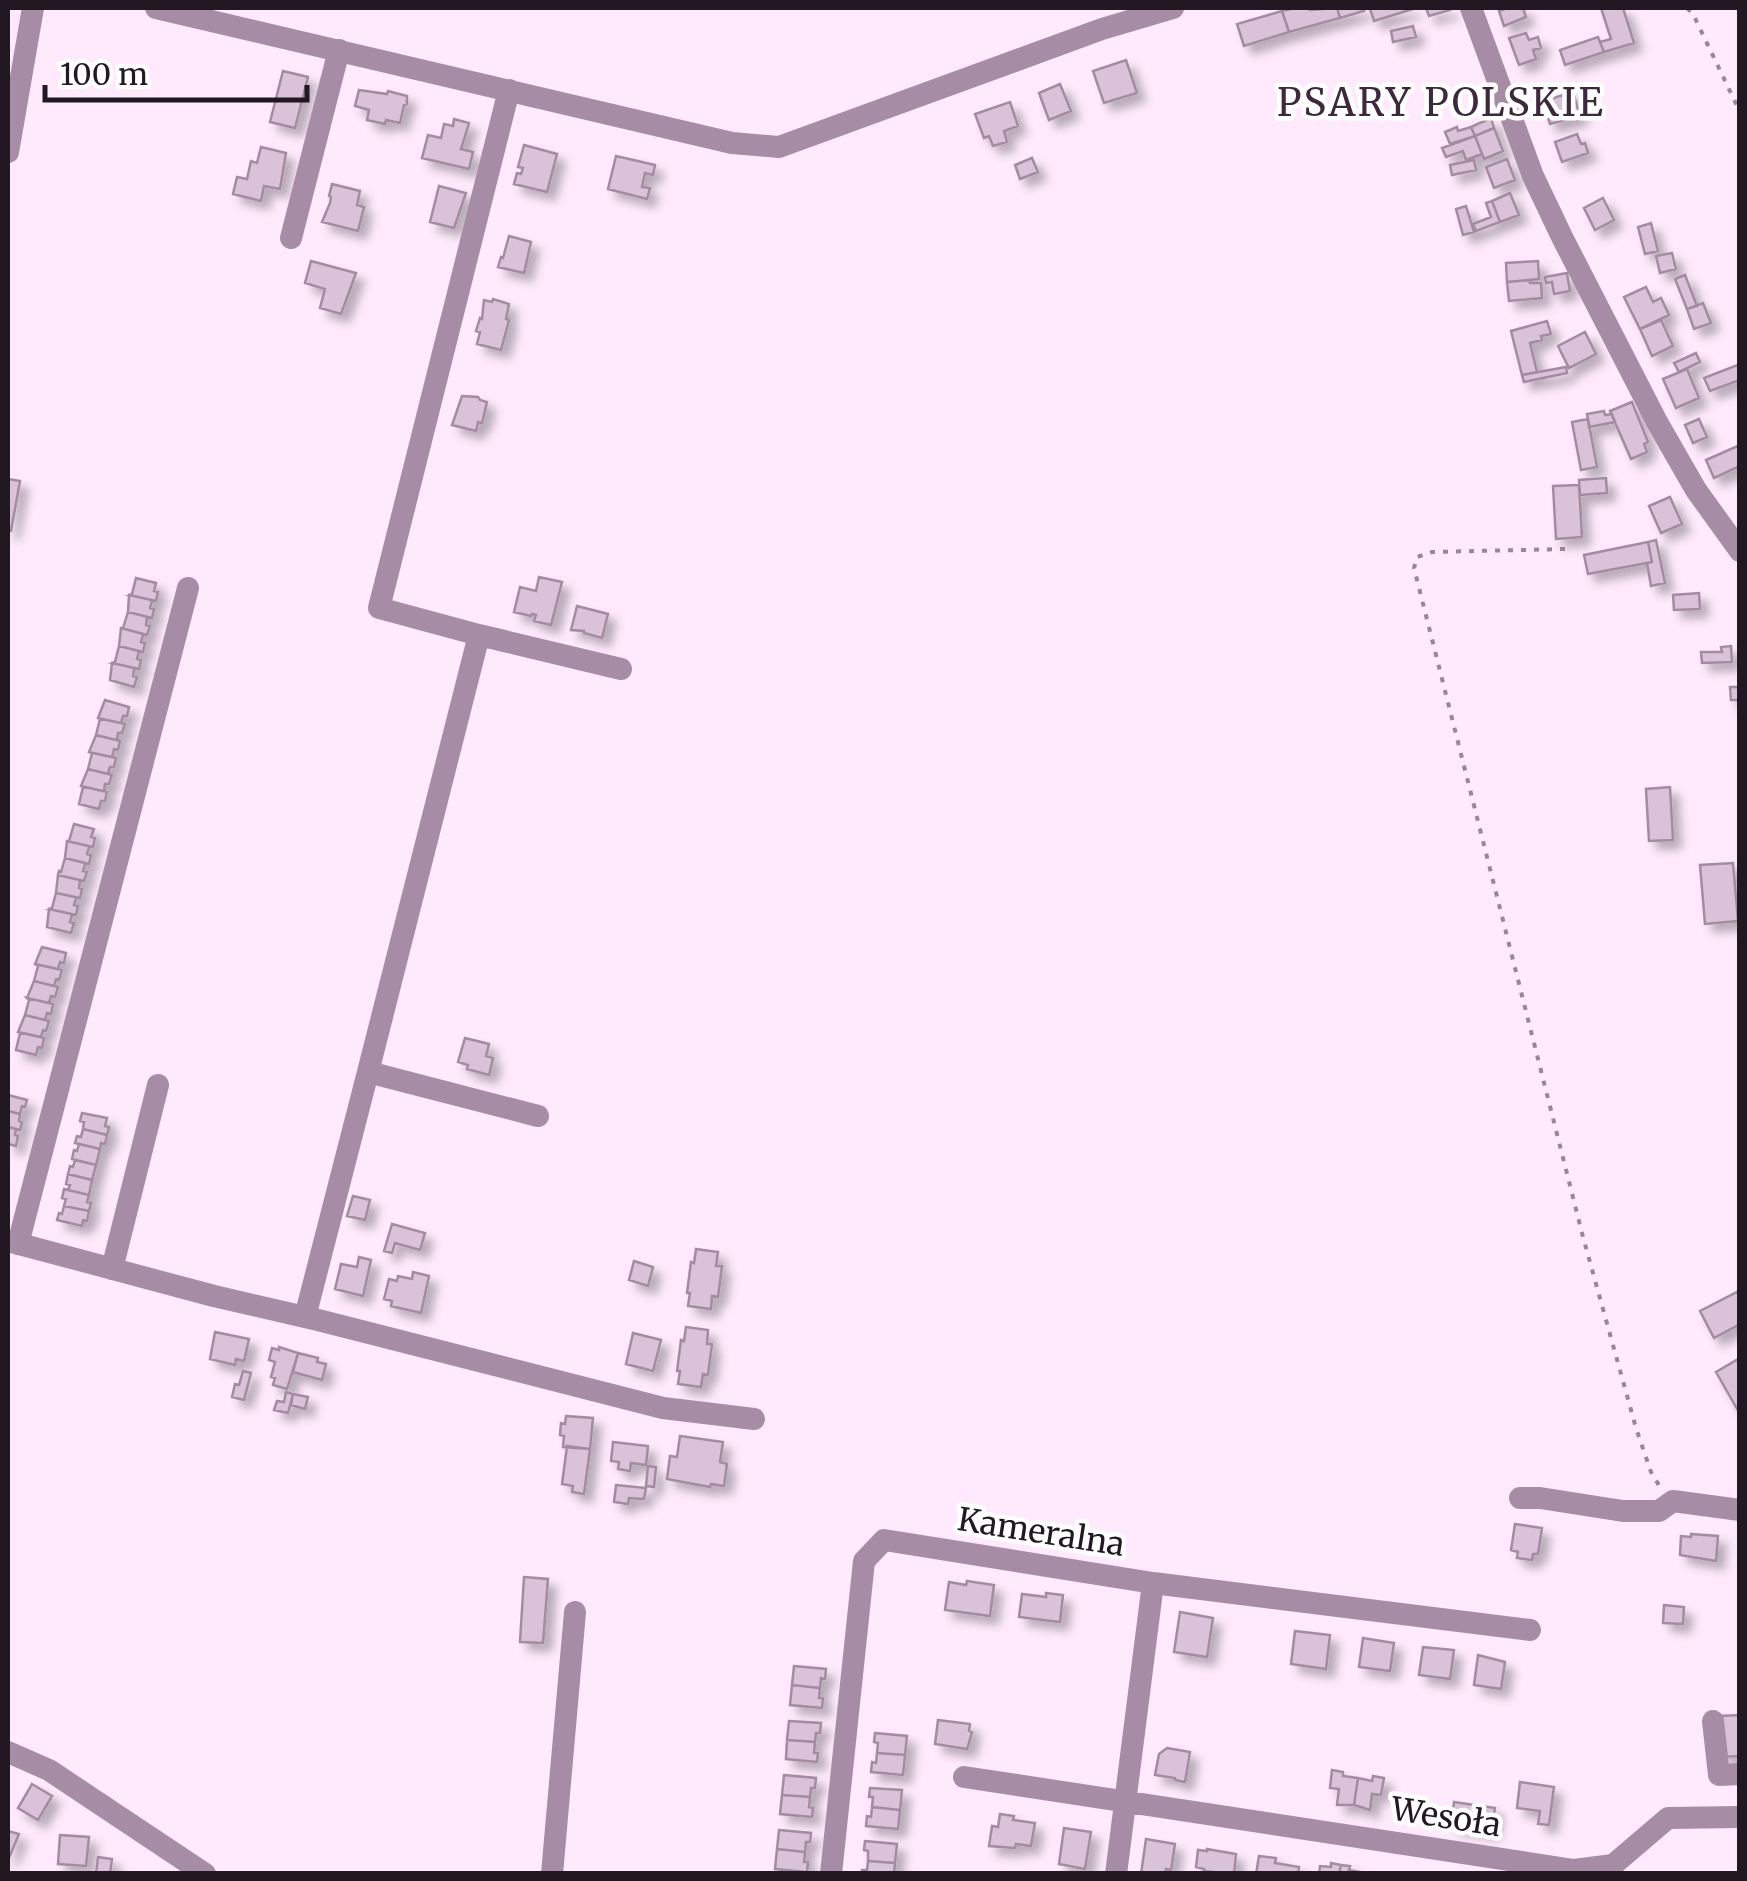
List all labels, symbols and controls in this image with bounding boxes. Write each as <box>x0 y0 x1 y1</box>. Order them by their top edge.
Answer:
scale bar <box>45 40 308 102</box>
text: 100 m <box>60 55 148 93</box>
district label: PSARY POLSKIE <box>1277 79 1605 126</box>
street label: Kameralna <box>955 1499 1127 1565</box>
street label: Wesoła <box>1387 1788 1504 1845</box>

